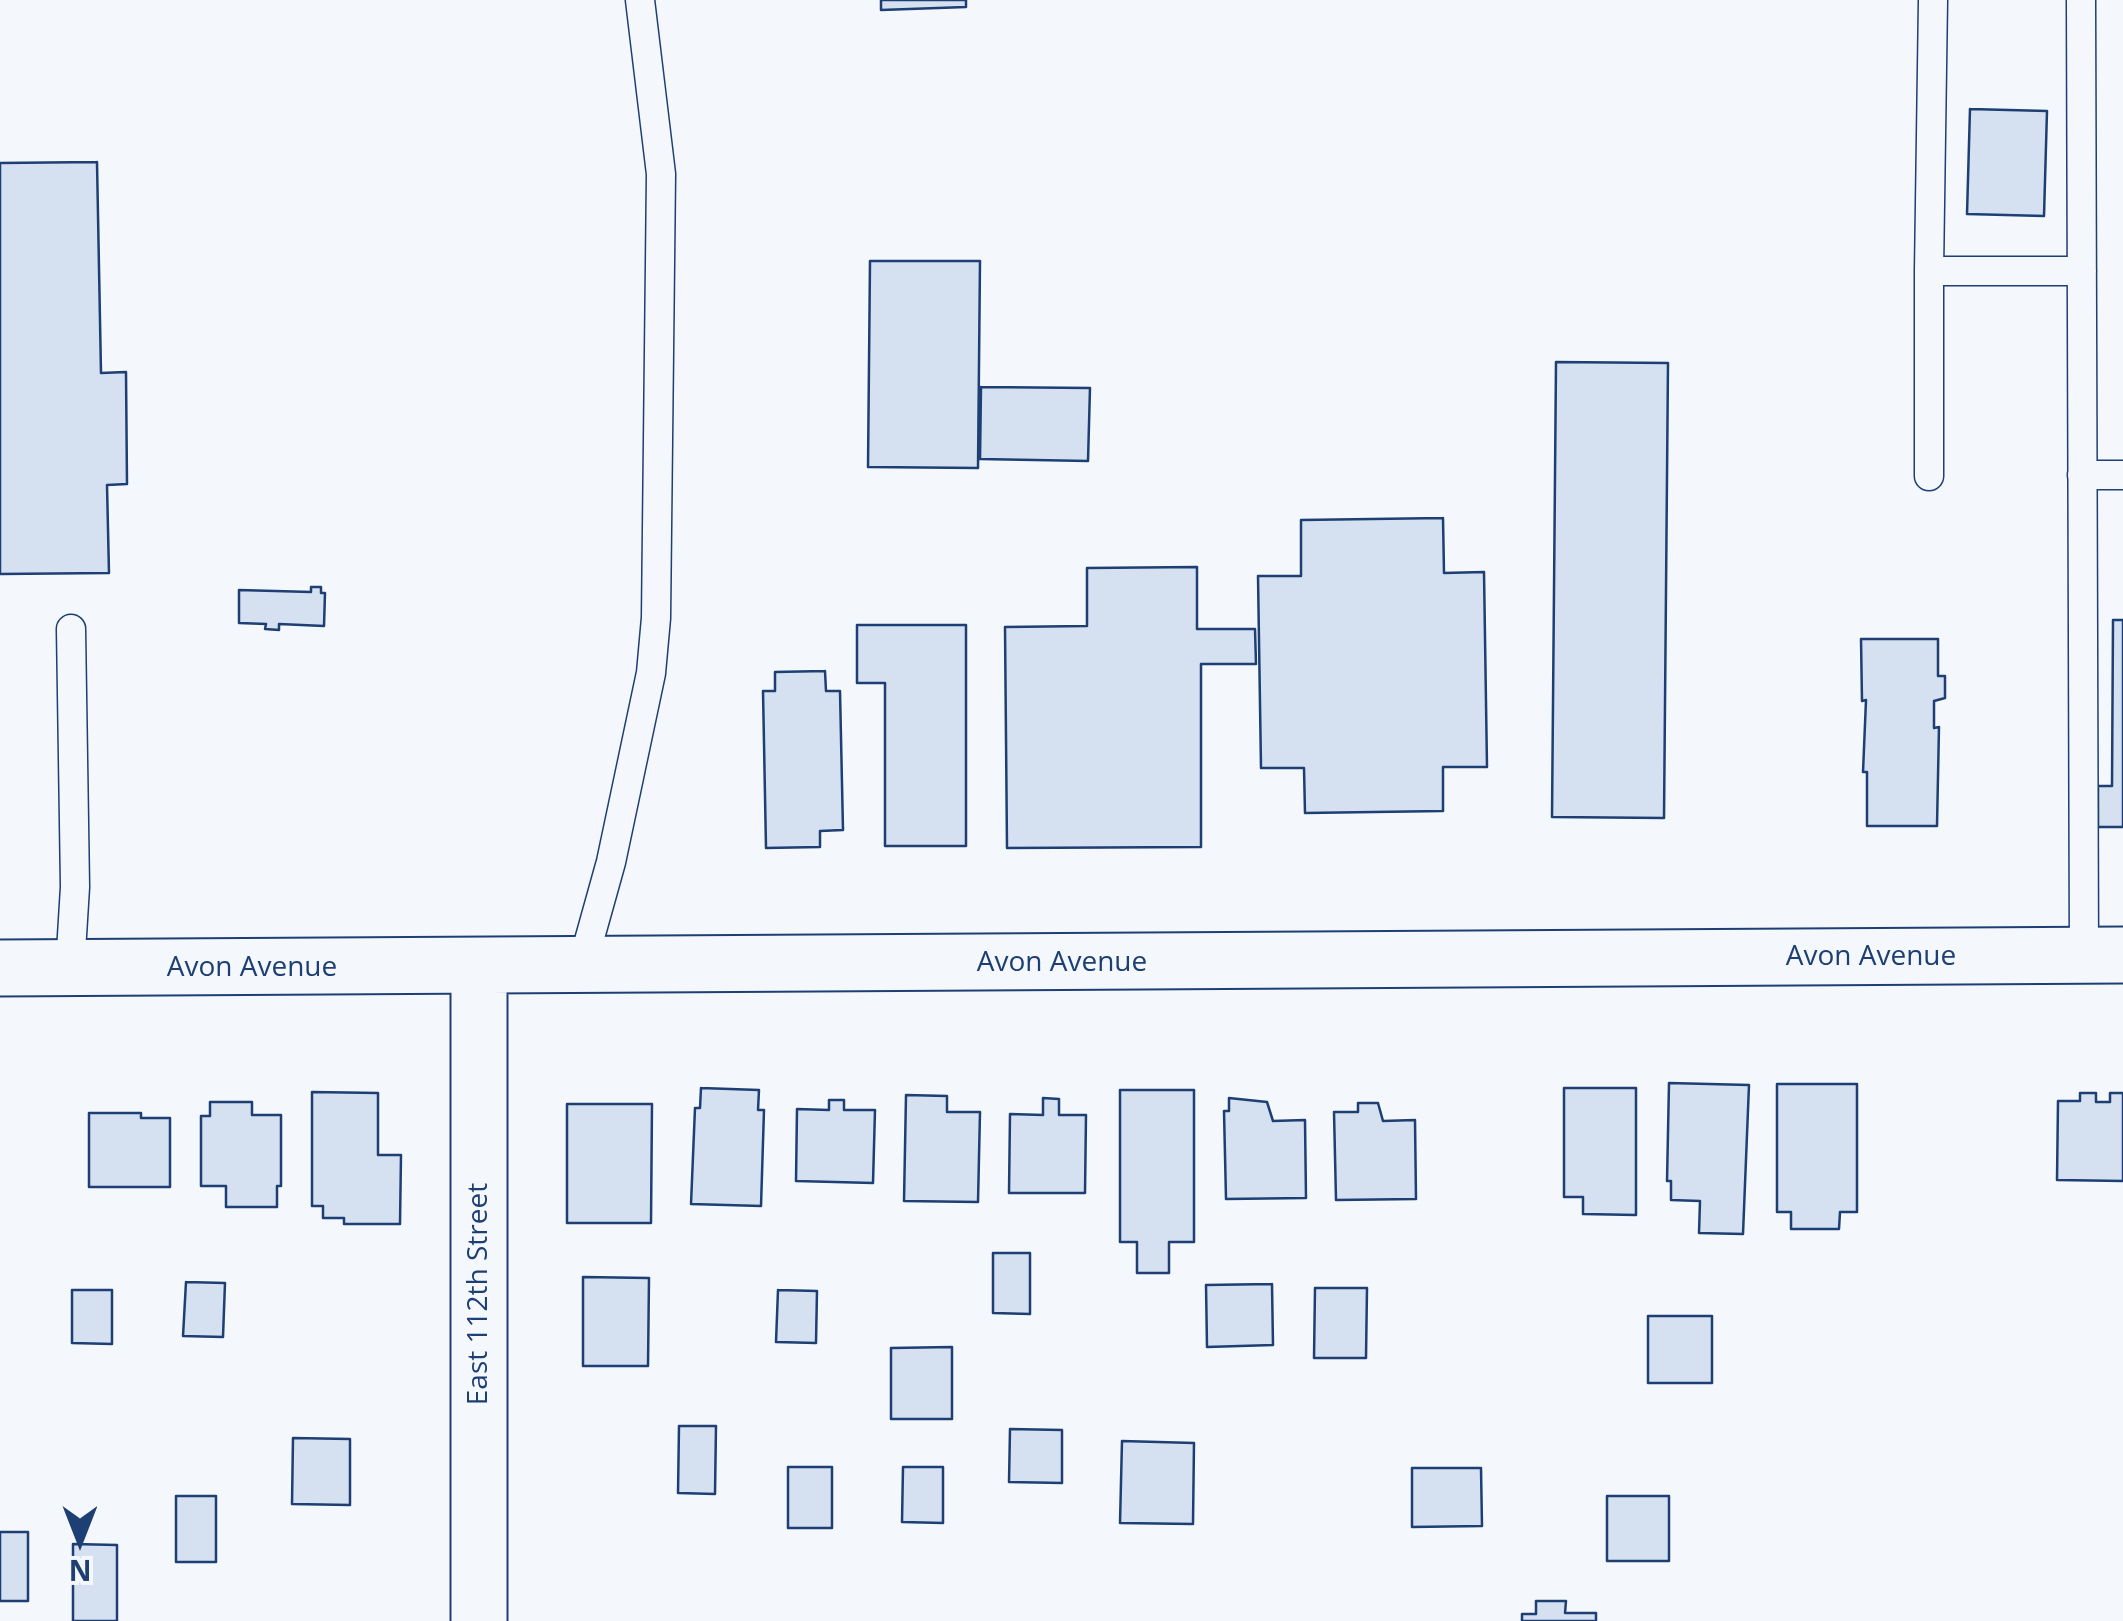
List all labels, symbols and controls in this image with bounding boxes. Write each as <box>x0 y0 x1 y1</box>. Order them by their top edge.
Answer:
street label: Avon Avenue <box>1786 940 1956 974</box>
street label: Avon Avenue <box>977 946 1147 980</box>
street label: Avon Avenue <box>167 951 337 985</box>
street label: East 112th Street <box>462 1183 496 1405</box>
north arrow <box>30 1491 130 1591</box>
text: N <box>69 1552 91 1590</box>

